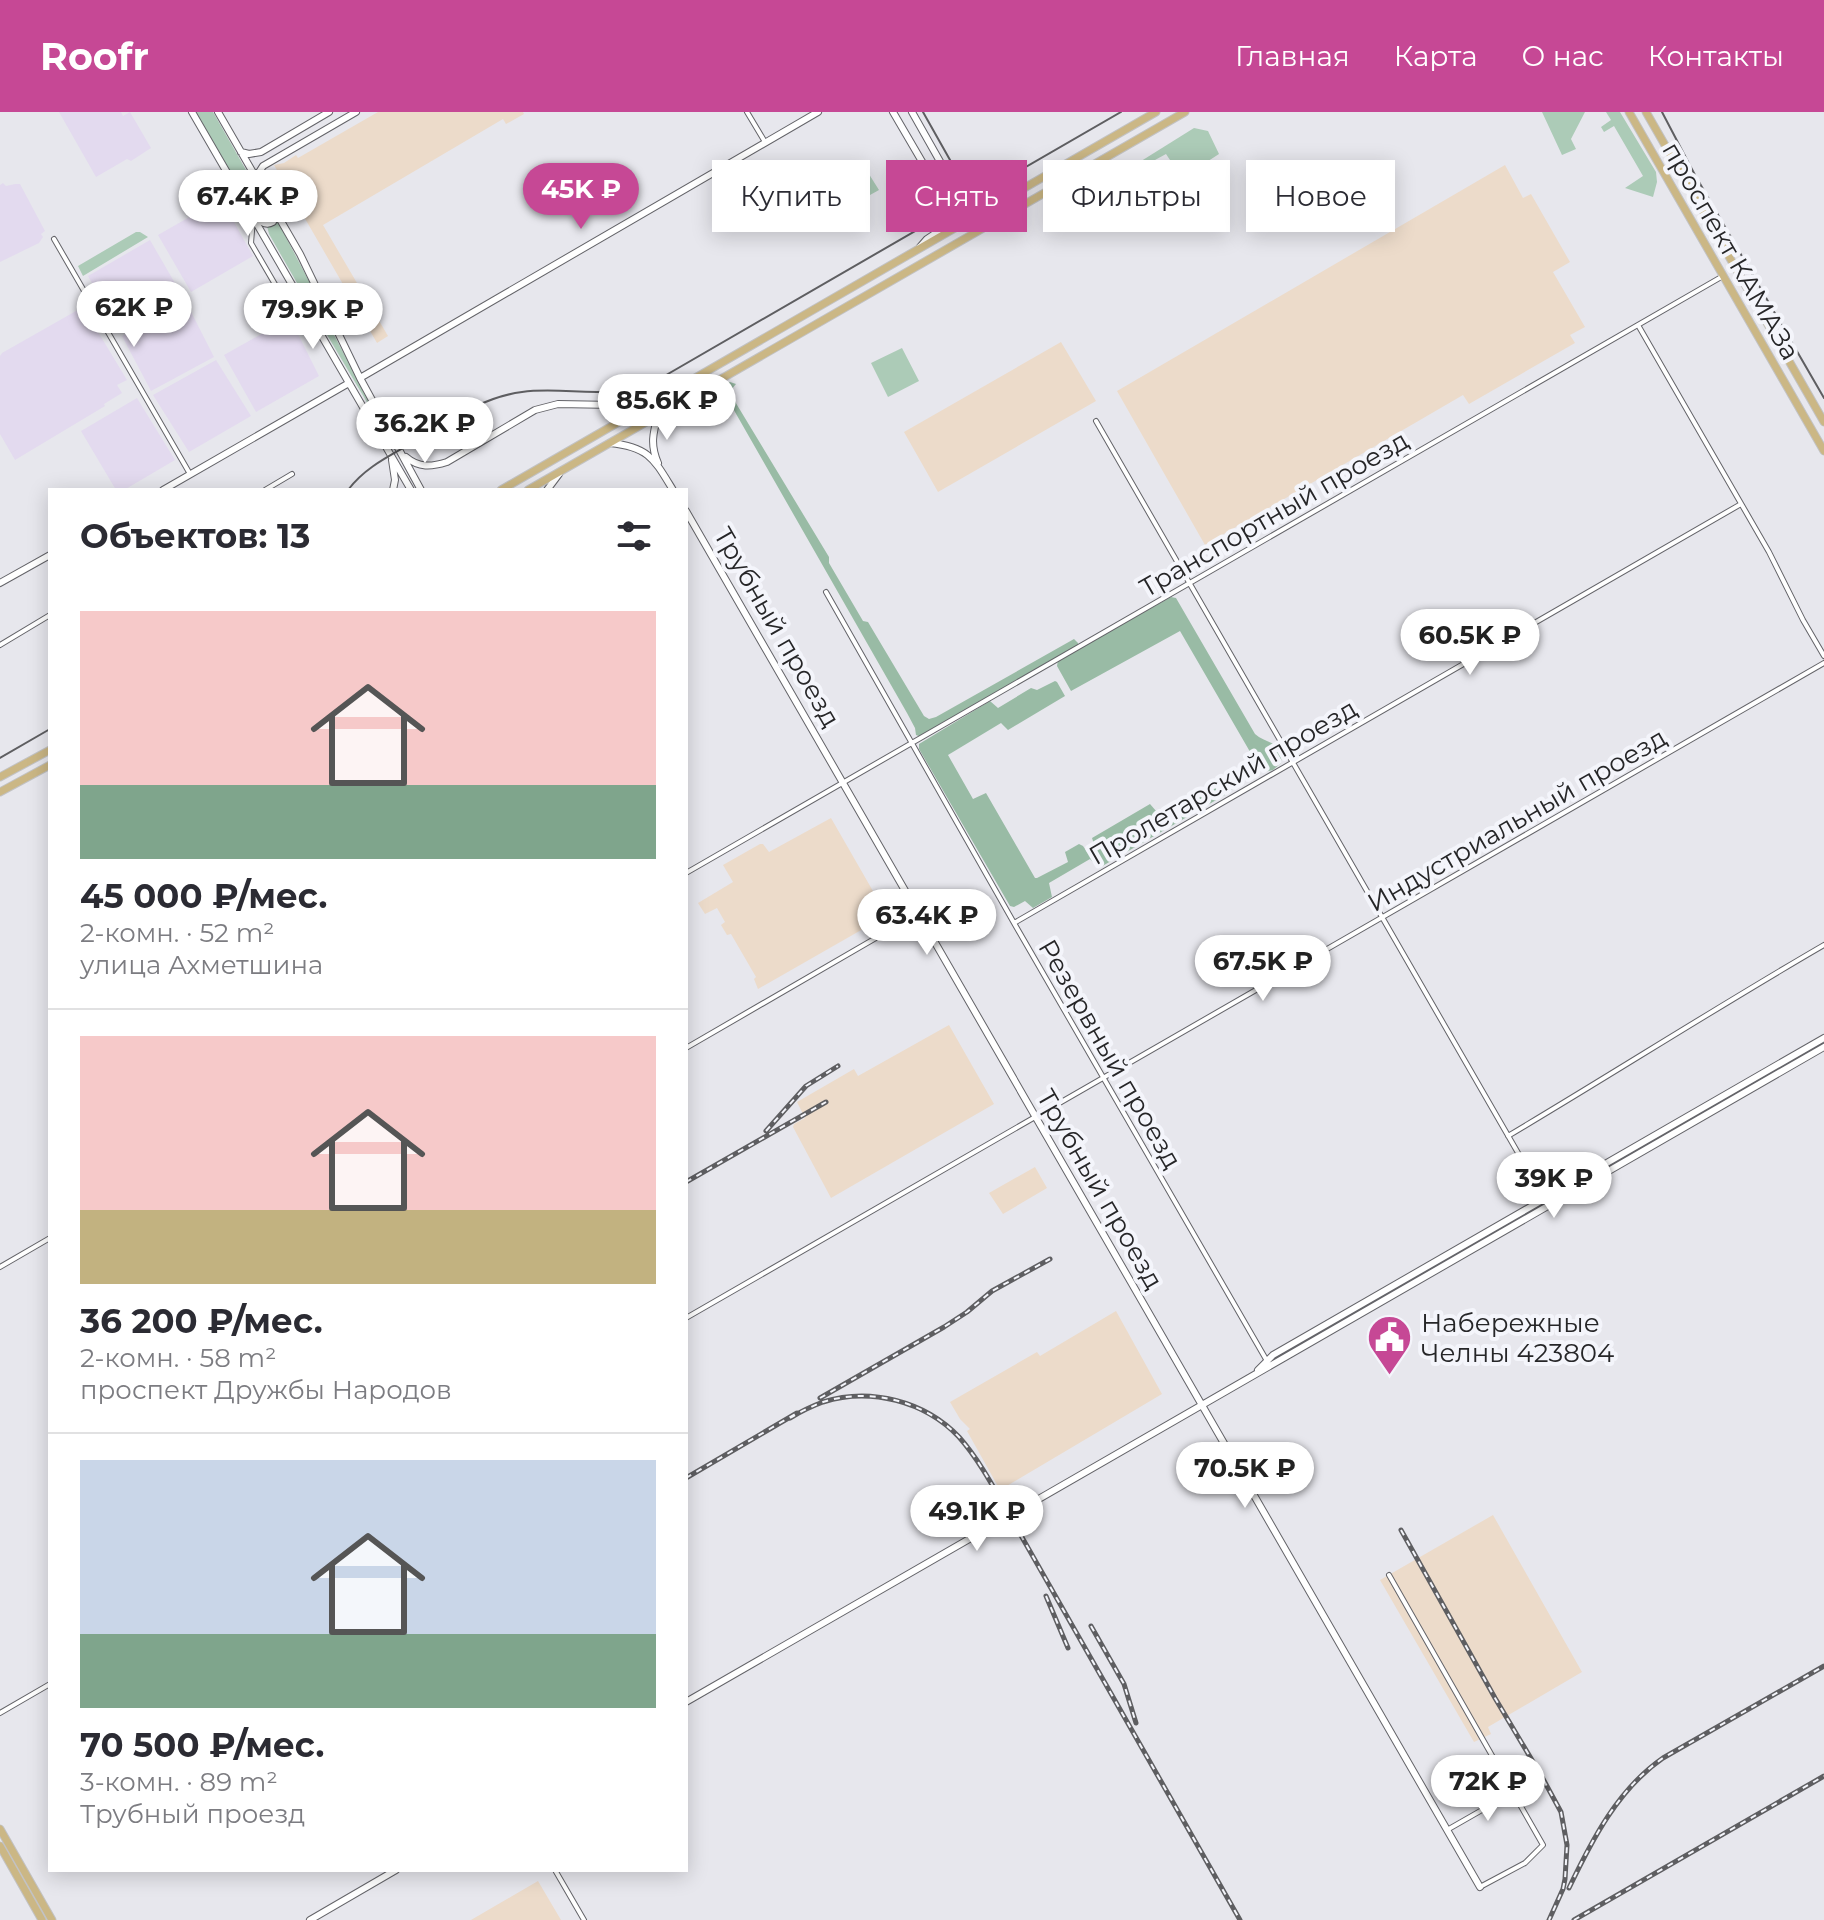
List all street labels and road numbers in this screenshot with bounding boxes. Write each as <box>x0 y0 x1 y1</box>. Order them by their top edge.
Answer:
street label: проспект КАМАЗа <box>1656 136 1806 366</box>
street label: Транспортный проезд <box>1134 424 1414 604</box>
street label: Трубный проезд <box>707 521 847 733</box>
street label: Пролетарский проезд <box>1083 692 1363 872</box>
street label: Индустриальный проезд <box>1362 721 1672 919</box>
street label: Резервный проезд <box>1031 934 1189 1174</box>
street label: Трубный проезд <box>1030 1083 1170 1295</box>

